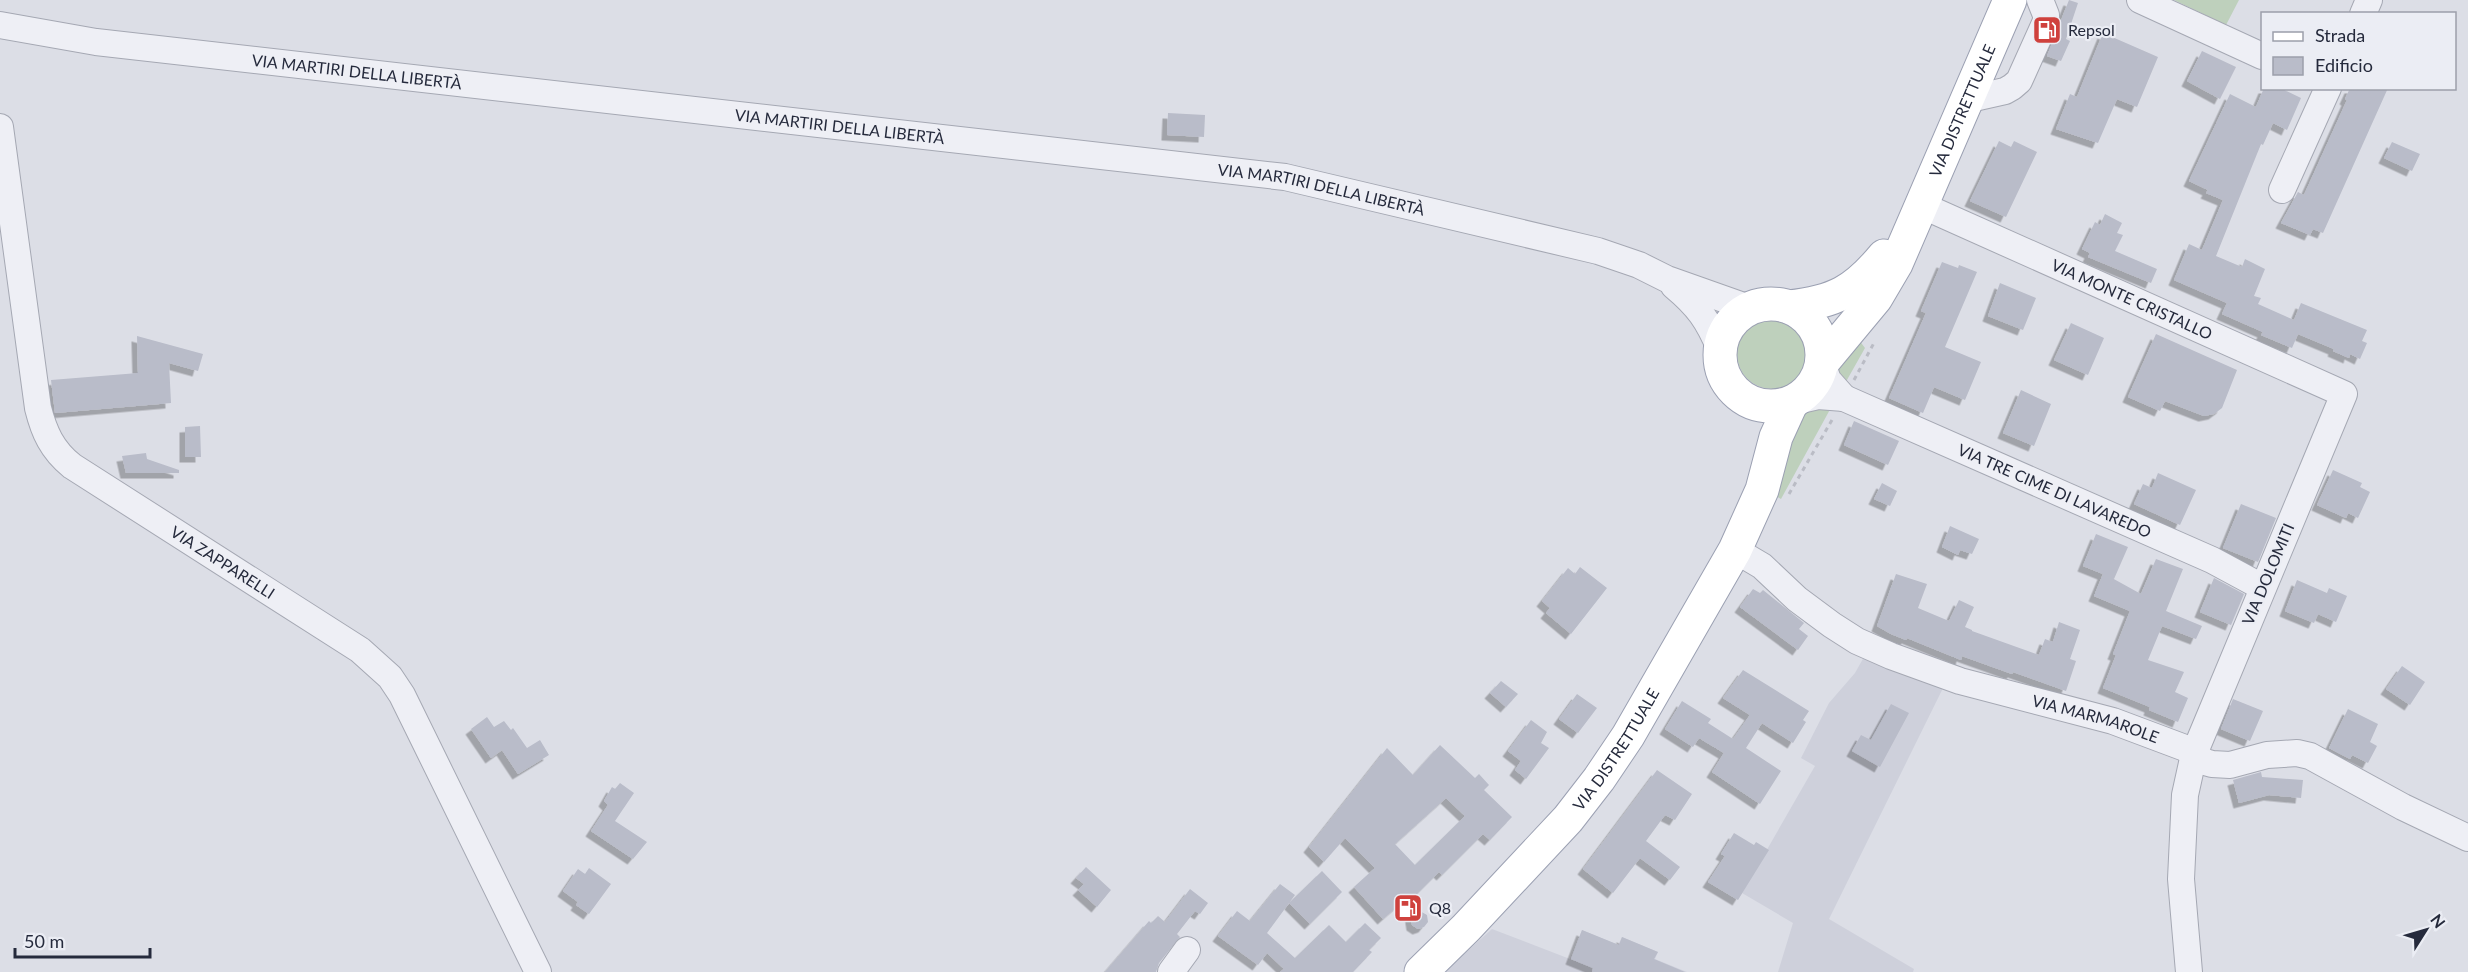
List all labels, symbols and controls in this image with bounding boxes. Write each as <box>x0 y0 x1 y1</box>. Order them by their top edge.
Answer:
legend <box>2261 12 2456 90</box>
fuel station icon: Repsol <box>2031 14 2063 46</box>
place label: Repsol <box>2068 20 2115 39</box>
text: Strada <box>2315 24 2365 46</box>
street label: VIA DISTRETTUALE <box>1925 41 1999 180</box>
street label: VIA MARTIRI DELLA LIBERTÀ <box>251 50 463 92</box>
text: Edificio <box>2315 54 2373 76</box>
street label: VIA MARTIRI DELLA LIBERTÀ <box>734 105 946 147</box>
street label: VIA MARTIRI DELLA LIBERTÀ <box>1217 159 1427 219</box>
street label: VIA MONTE CRISTALLO <box>2049 255 2216 343</box>
street label: VIA TRE CIME DI LAVAREDO <box>1955 439 2155 541</box>
street label: VIA DOLOMITI <box>2238 520 2297 627</box>
street label: VIA ZAPPARELLI <box>167 522 279 602</box>
street label: VIA DISTRETTUALE <box>1568 685 1663 814</box>
street label: VIA MARMAROLE <box>2030 690 2162 746</box>
fuel station icon: Q8 <box>1392 892 1424 924</box>
place label: Q8 <box>1429 898 1451 917</box>
north arrow <box>2396 900 2456 960</box>
text: N <box>2427 910 2450 931</box>
scale bar <box>15 921 150 959</box>
text: 50 m <box>24 930 64 952</box>

